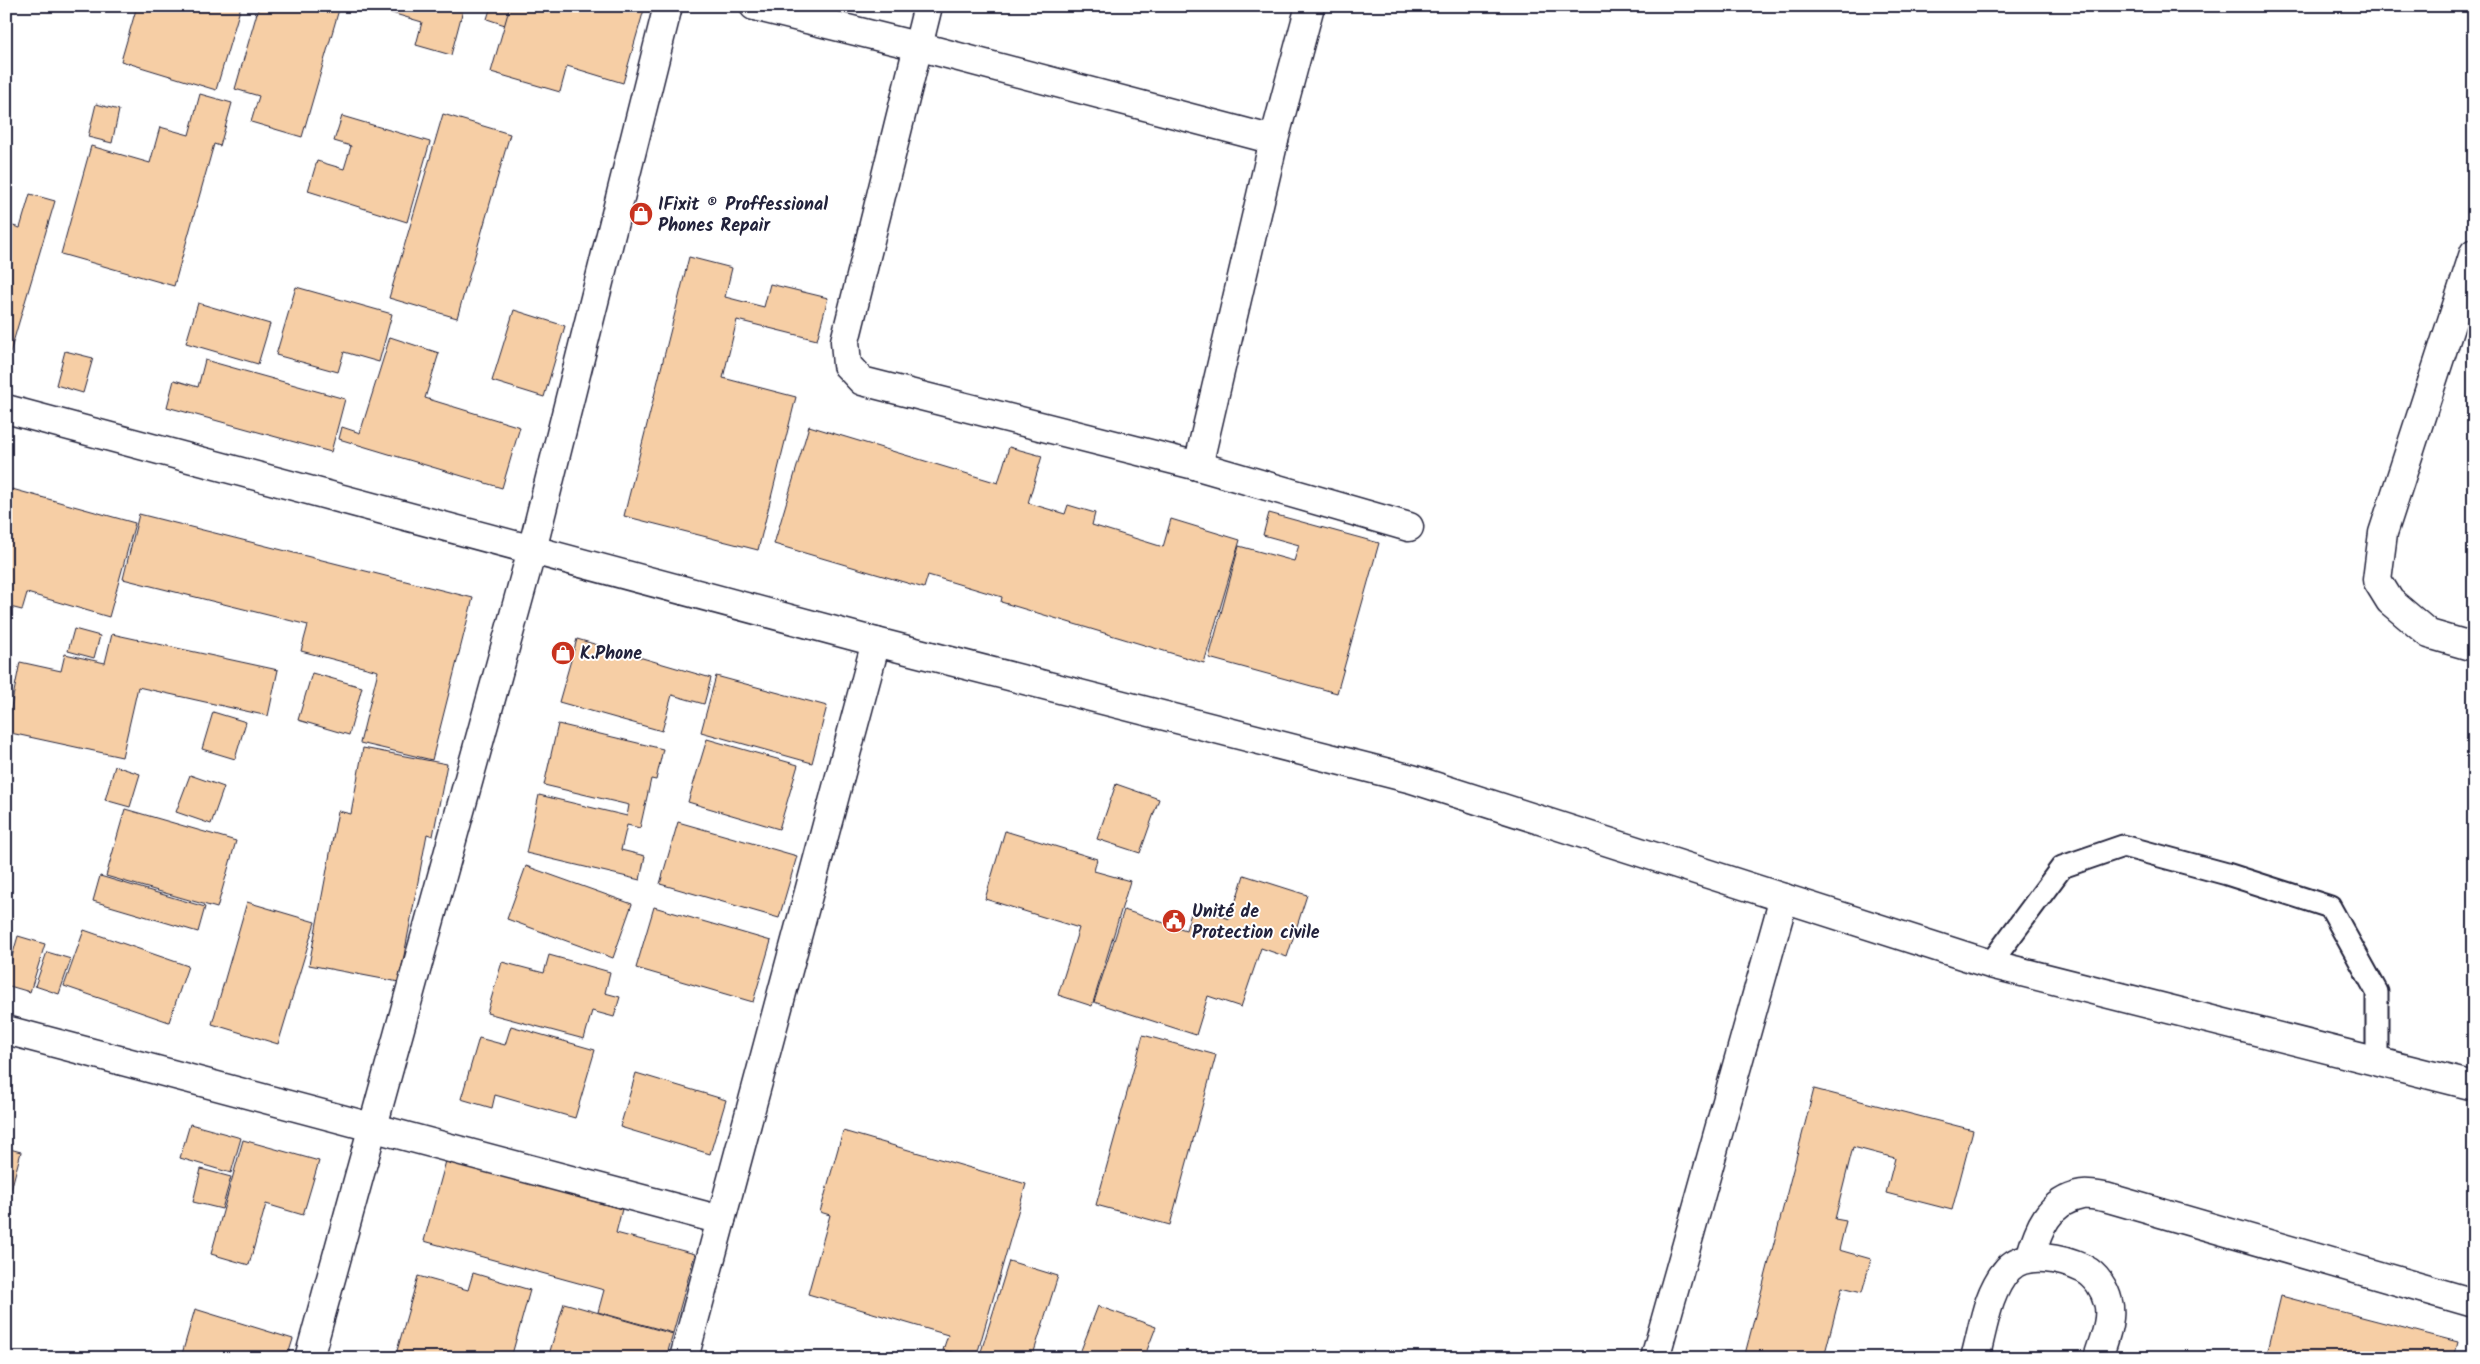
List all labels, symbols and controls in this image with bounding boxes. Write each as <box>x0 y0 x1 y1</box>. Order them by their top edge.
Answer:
place label: IFixit ® Proffessional Phones Repair <box>658 191 828 241</box>
shop icon: IFixit ® Proffessional Phones Repair <box>628 201 654 227</box>
shop icon: K.Phone <box>550 640 576 666</box>
place label: K.Phone <box>580 640 642 669</box>
place label: Unité de Protection civile <box>1192 898 1320 948</box>
public building icon: Unité de Protection civile <box>1161 908 1187 934</box>

